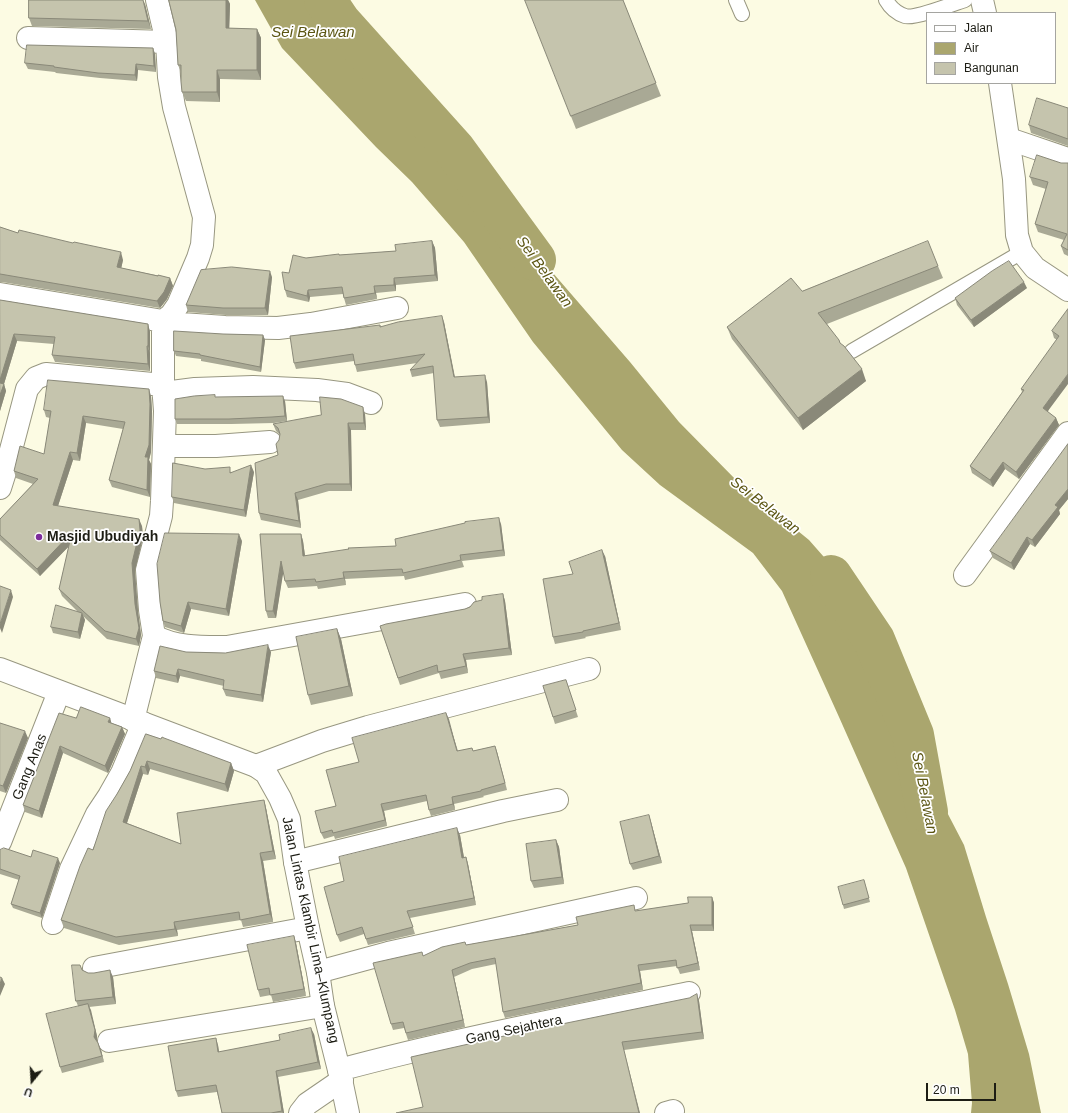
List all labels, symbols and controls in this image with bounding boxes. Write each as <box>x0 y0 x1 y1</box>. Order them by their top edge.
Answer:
legend <box>926 12 1056 84</box>
text: Jalan <box>964 21 993 35</box>
water label: Sei Belawan <box>271 24 355 42</box>
text: Air <box>964 41 979 55</box>
text: Bangunan <box>964 61 1019 75</box>
water label: Sei Belawan <box>512 233 576 311</box>
water label: Sei Belawan <box>727 473 803 539</box>
place label: Masjid Ubudiyah <box>47 529 158 545</box>
marker: Masjid Ubudiyah <box>34 532 44 542</box>
street label: Gang Anas <box>9 731 51 803</box>
water label: Sei Belawan <box>907 750 941 836</box>
street label: Jalan Lintas Klambir Lima–Klumpang <box>278 815 342 1045</box>
street label: Gang Sejahtera <box>464 1012 564 1048</box>
north arrow <box>12 1061 52 1101</box>
scale bar <box>928 1075 998 1101</box>
text: 20 m <box>933 1083 960 1097</box>
text: U <box>23 1085 34 1099</box>

